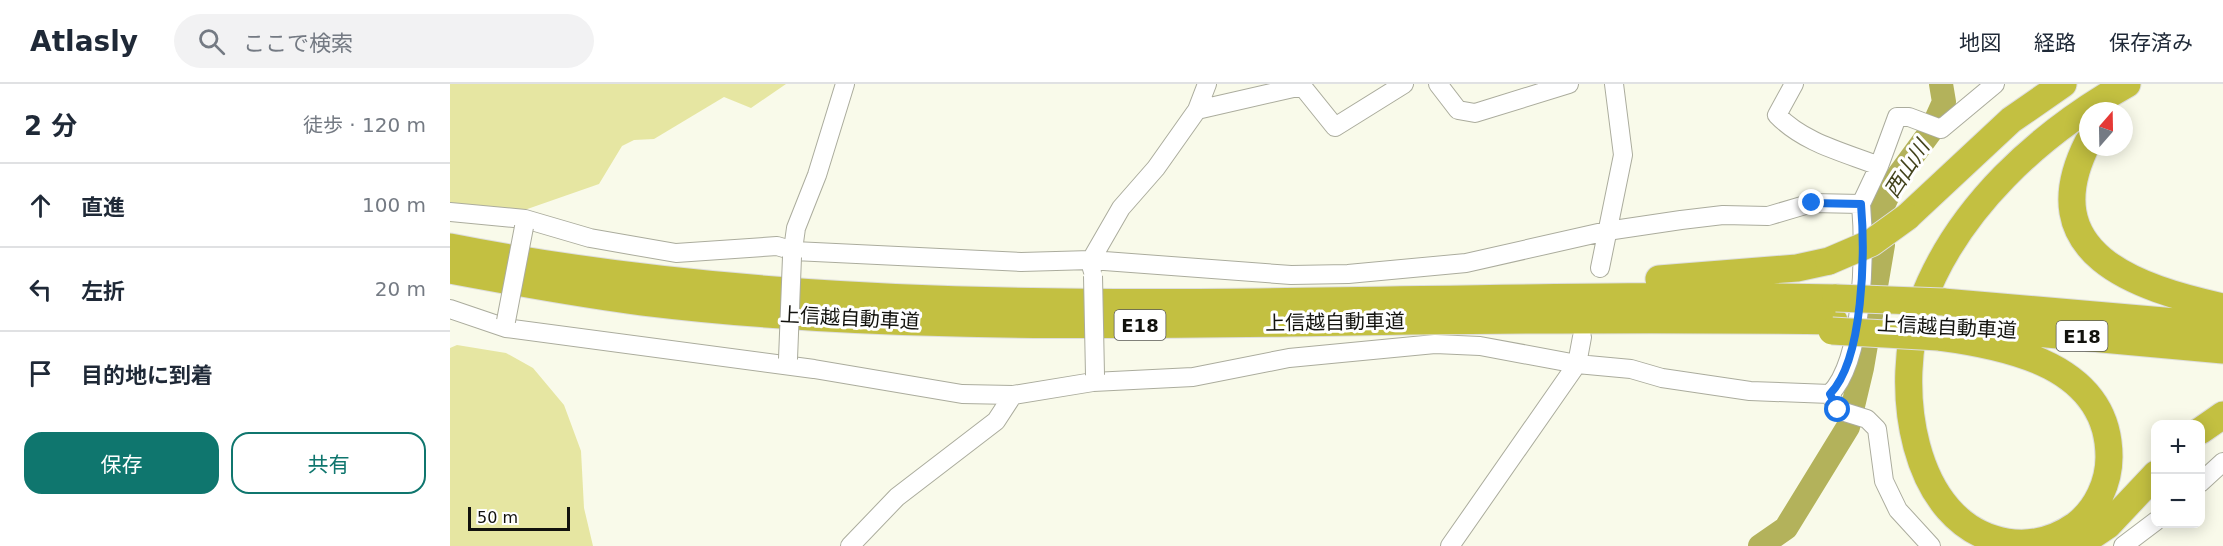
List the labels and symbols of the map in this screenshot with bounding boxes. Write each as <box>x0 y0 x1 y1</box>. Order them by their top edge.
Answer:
north arrow <box>2079 102 2133 156</box>
water label: 西山川 <box>1880 134 1935 202</box>
route end <box>1798 189 1824 215</box>
street label: 上信越自動車道 <box>779 302 921 334</box>
street label: 上信越自動車道 <box>1265 309 1405 335</box>
road number: E18 <box>1114 310 1166 340</box>
street label: 上信越自動車道 <box>1876 311 2018 343</box>
road number: E18 <box>2056 321 2108 351</box>
route start <box>1824 396 1850 422</box>
scale bar <box>468 504 570 532</box>

